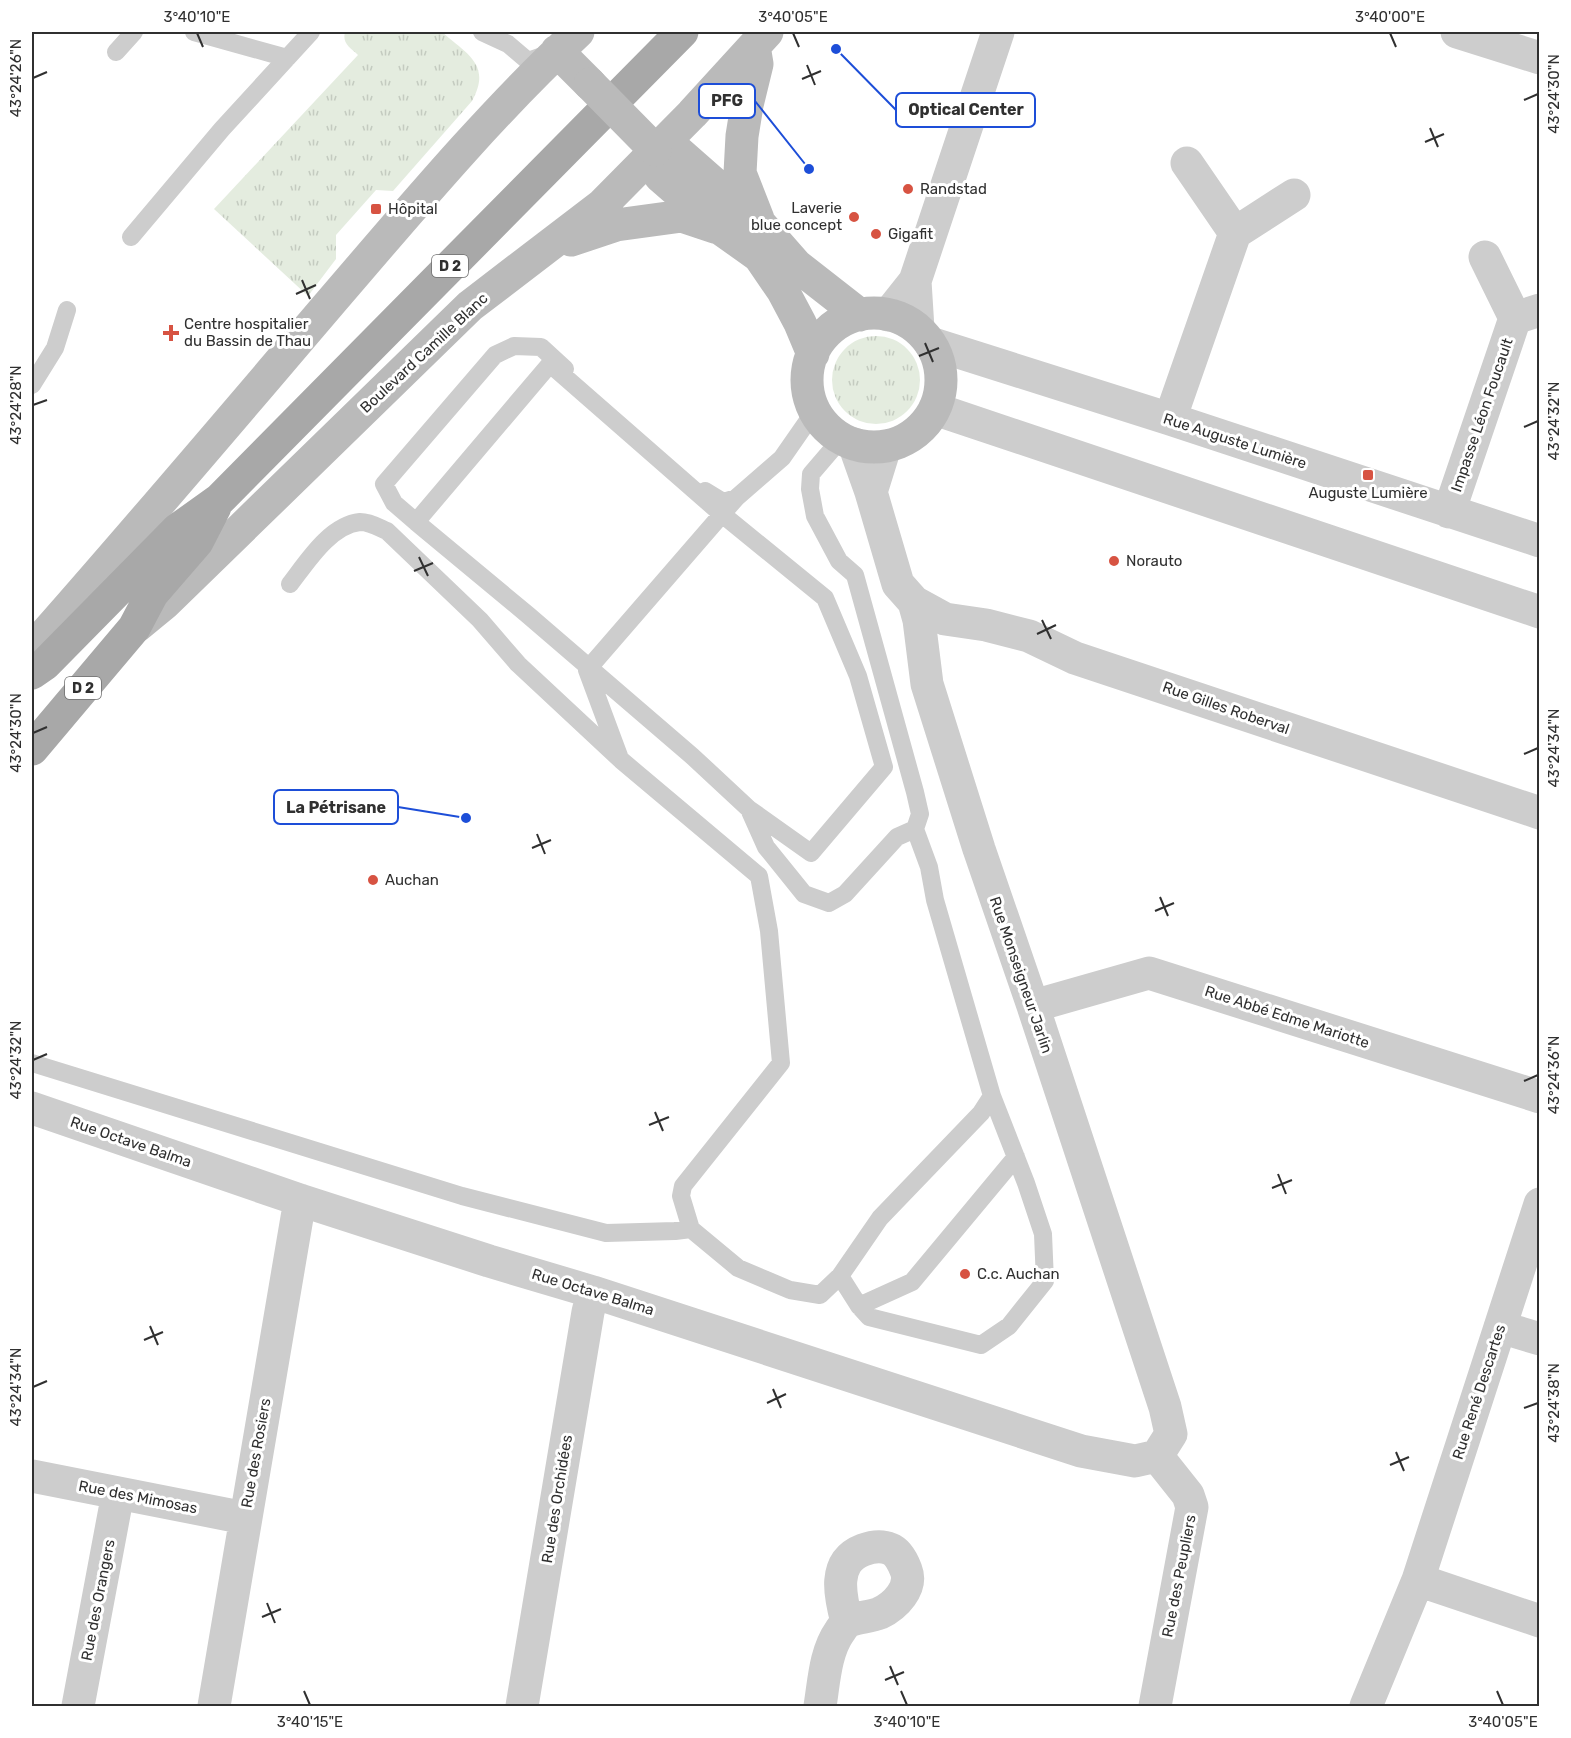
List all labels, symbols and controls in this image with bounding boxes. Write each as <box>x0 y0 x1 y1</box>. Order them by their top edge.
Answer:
text: 3°40'10"E <box>164 8 230 26</box>
text: 3°40'05"E <box>758 8 828 26</box>
text: 3°40'00"E <box>1355 8 1425 26</box>
text: 43°24'26"N <box>7 39 25 117</box>
text: 43°24'30"N <box>1545 54 1563 134</box>
callout: PFG <box>699 84 755 118</box>
text: PFG <box>711 91 743 110</box>
callout: Optical Center <box>896 93 1035 127</box>
text: Optical Center <box>908 100 1024 119</box>
place label: Randstad <box>920 180 987 198</box>
marker: Randstad <box>901 182 915 196</box>
place label: Laverie blue concept <box>751 199 842 234</box>
place label: Hôpital <box>388 200 438 218</box>
marker: Hôpital <box>369 202 383 216</box>
marker: Laverie blue concept <box>847 210 861 224</box>
place label: Gigafit <box>888 225 933 243</box>
marker: Gigafit <box>869 227 883 241</box>
road number: D 2 <box>432 255 468 277</box>
street label: Boulevard Camille Blanc <box>357 289 491 417</box>
place label: Centre hospitalier du Bassin de Thau <box>184 315 311 350</box>
marker: Centre hospitalier du Bassin de Thau <box>162 324 180 342</box>
street label: Impasse Léon Foucault <box>1447 336 1517 494</box>
text: 43°24'28"N <box>7 365 25 445</box>
text: 43°24'32"N <box>1545 382 1563 460</box>
street label: Rue Auguste Lumière <box>1161 409 1309 473</box>
marker: Auguste Lumière <box>1361 468 1375 482</box>
place label: Auguste Lumière <box>1308 484 1428 502</box>
place label: Norauto <box>1126 552 1182 570</box>
marker: Norauto <box>1107 554 1121 568</box>
road number: D 2 <box>65 677 101 699</box>
street label: Rue Gilles Roberval <box>1160 678 1292 738</box>
text: 43°24'30"N <box>7 693 25 773</box>
text: 43°24'34"N <box>1545 708 1563 788</box>
callout: La Pétrisane <box>274 790 398 824</box>
text: La Pétrisane <box>286 798 386 817</box>
place label: Auchan <box>385 871 439 889</box>
marker: Auchan <box>366 873 380 887</box>
street label: Rue Monseigneur Jarlin <box>986 894 1056 1056</box>
street label: Rue Abbé Edme Mariotte <box>1202 982 1372 1052</box>
text: 43°24'32"N <box>7 1021 25 1099</box>
text: 43°24'36"N <box>1545 1036 1563 1114</box>
street label: Rue Octave Balma <box>68 1113 194 1171</box>
street label: Rue Octave Balma <box>530 1265 656 1319</box>
place label: C.c. Auchan <box>977 1265 1060 1283</box>
marker: C.c. Auchan <box>958 1267 972 1281</box>
street label: Rue René Descartes <box>1449 1322 1509 1462</box>
text: 43°24'34"N <box>7 1347 25 1427</box>
text: 43°24'38"N <box>1545 1363 1563 1443</box>
street label: Rue des Rosiers <box>238 1396 275 1509</box>
street label: Rue des Orchidées <box>538 1433 576 1564</box>
street label: Rue des Mimosas <box>77 1477 199 1517</box>
street label: Rue des Peupliers <box>1158 1513 1200 1639</box>
street label: Rue des Orangers <box>77 1537 119 1662</box>
text: 3°40'15"E <box>277 1713 343 1731</box>
text: 3°40'10"E <box>874 1713 940 1731</box>
text: 3°40'05"E <box>1468 1713 1538 1731</box>

